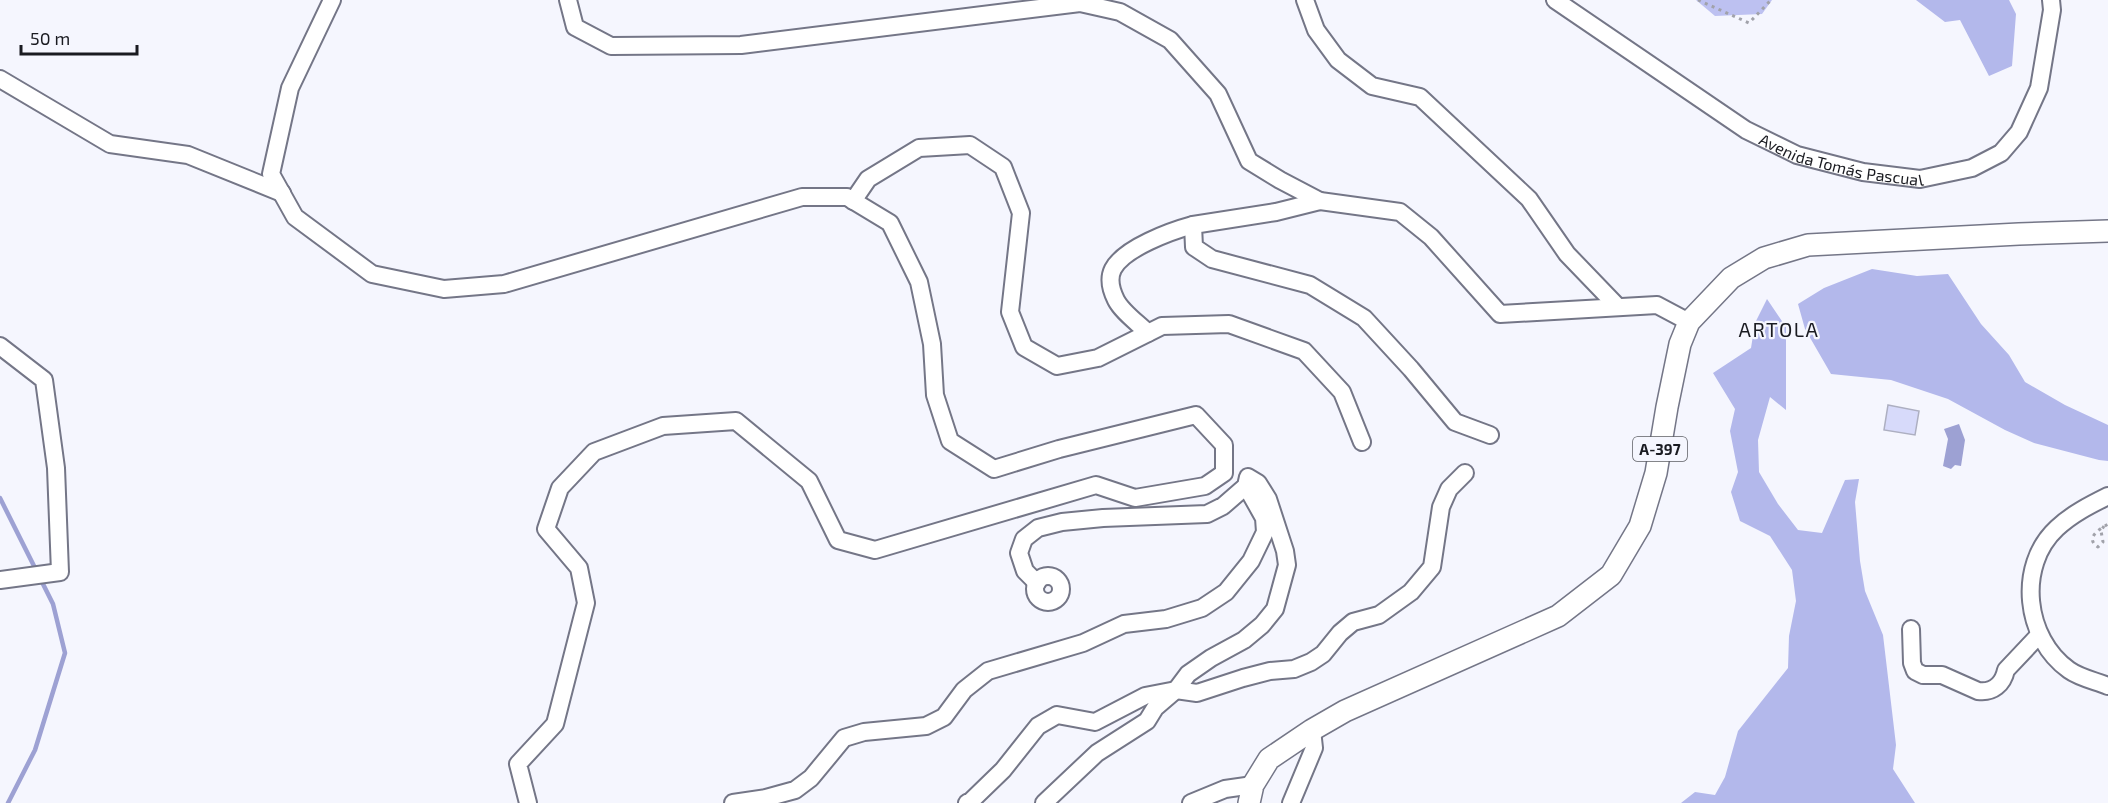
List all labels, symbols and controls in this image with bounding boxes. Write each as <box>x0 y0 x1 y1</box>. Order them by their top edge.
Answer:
scale bar <box>21 18 136 56</box>
text: 50 m <box>30 27 70 49</box>
street label: Avenida Tomás Pascual <box>1757 129 1925 189</box>
district label: ARTOLA <box>1739 317 1820 341</box>
road number: A-397 <box>1633 437 1687 461</box>

